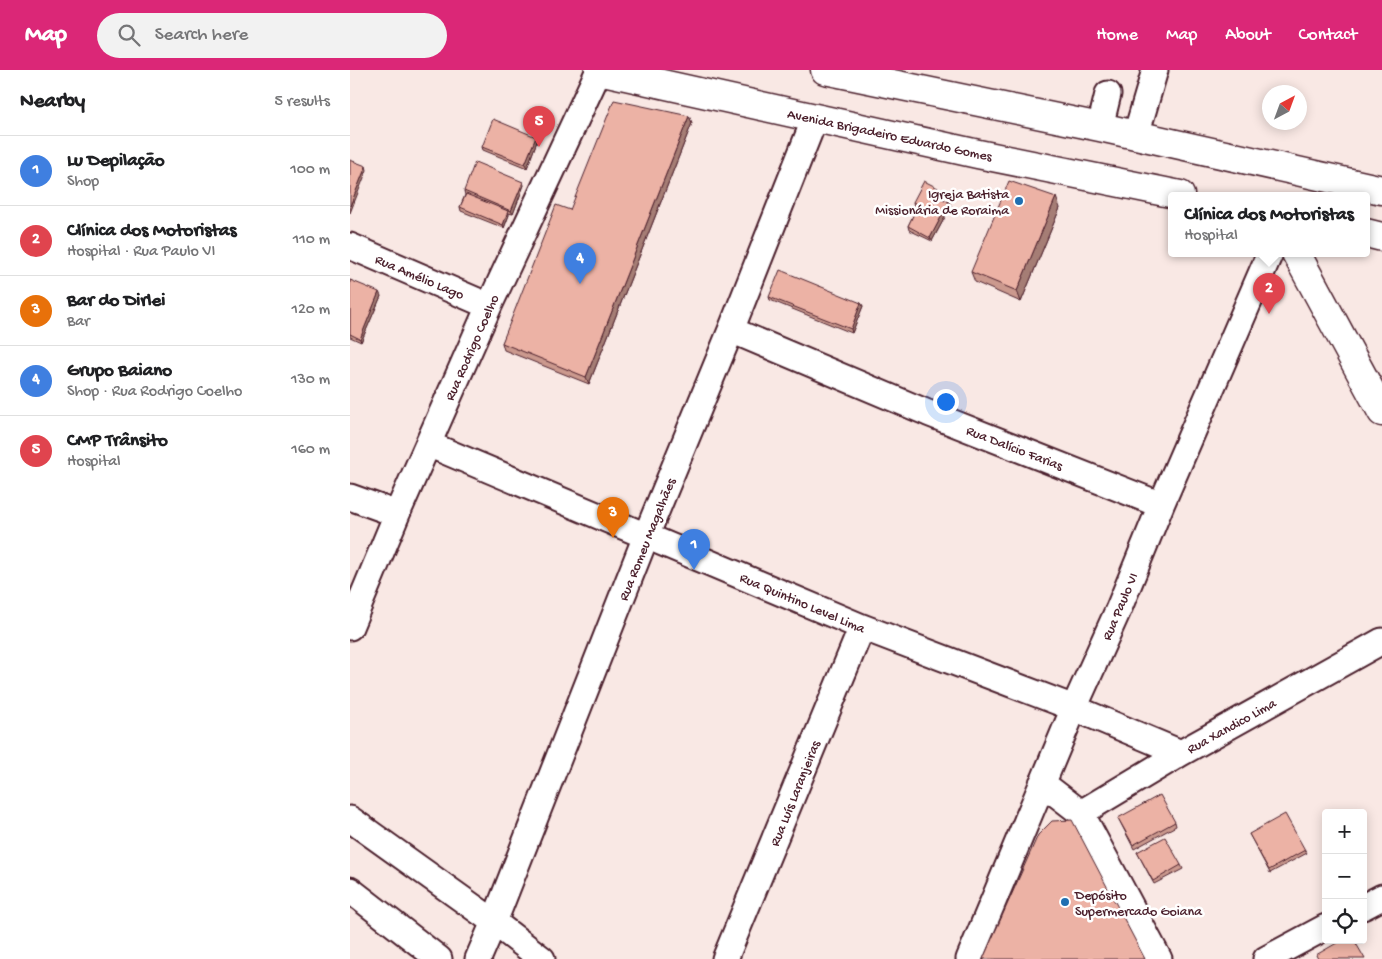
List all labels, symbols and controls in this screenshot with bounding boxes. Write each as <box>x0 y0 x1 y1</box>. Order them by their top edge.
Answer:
search box <box>97 13 447 58</box>
text: Map <box>25 21 67 50</box>
icon: search <box>115 21 143 49</box>
text: Search here <box>155 24 248 47</box>
text: Home <box>1096 25 1138 46</box>
text: Map <box>1166 25 1197 46</box>
text: About <box>1225 25 1271 46</box>
text: Contact <box>1299 25 1357 46</box>
north arrow <box>1262 85 1307 130</box>
text: Nearby <box>20 90 85 115</box>
text: 5 results <box>275 93 330 112</box>
pin: 5 <box>523 106 555 147</box>
street label: Avenida Brigadeiro Eduardo Gomes <box>786 106 994 167</box>
text: Lu Depilação <box>67 150 165 173</box>
text: 1 <box>33 161 39 180</box>
text: 100 m <box>290 161 330 180</box>
text: Shop <box>67 173 99 192</box>
place label: Igreja Batista Missionária de Roraima <box>875 187 1010 220</box>
popup <box>1168 192 1370 257</box>
marker: Igreja Batista Missionária de Roraima <box>1013 195 1025 207</box>
text: Clínica dos Motoristas <box>1184 204 1354 227</box>
text: Clínica dos Motoristas <box>67 220 237 243</box>
text: Hospital <box>1184 227 1238 246</box>
text: 2 <box>32 231 40 250</box>
text: 110 m <box>293 231 330 250</box>
text: Hospital · Rua Paulo VI <box>67 243 215 262</box>
pin: 4 <box>564 243 596 284</box>
street label: Rua Amélio Lago <box>372 252 466 305</box>
pin: 2 <box>1253 273 1285 314</box>
text: Bar do Dirlei <box>67 290 165 313</box>
street label: Rua Rodrigo Coelho <box>442 292 504 404</box>
text: 3 <box>32 301 40 320</box>
text: 120 m <box>291 301 330 320</box>
text: Bar <box>67 313 90 332</box>
text: Grupo Baiano <box>67 360 172 383</box>
text: 4 <box>32 371 40 390</box>
text: 130 m <box>291 371 330 390</box>
text: Shop · Rua Rodrigo Coelho <box>67 383 242 402</box>
your location <box>933 389 959 415</box>
street label: Rua Dalício Farias <box>963 423 1066 476</box>
text: CMP Trânsito <box>67 430 168 453</box>
text: 5 <box>32 441 40 460</box>
text: 160 m <box>291 441 330 460</box>
text: Hospital <box>67 453 121 472</box>
street label: Rua Romeu Magalhães <box>616 475 681 604</box>
pin: 3 <box>597 497 629 538</box>
pin: 1 <box>678 529 710 570</box>
street label: Rua Quintino Level Lima <box>737 570 868 639</box>
street label: Rua Paulo VI <box>1099 571 1143 643</box>
street label: Rua Xandico Lima <box>1185 695 1281 759</box>
street label: Rua Luís Laranjeiras <box>767 738 826 849</box>
map controls <box>1322 809 1367 944</box>
button: + <box>1322 809 1367 854</box>
button: − <box>1322 854 1367 899</box>
place label: Depósito Supermercado Goiana <box>1074 888 1203 921</box>
marker: Depósito Supermercado Goiana <box>1059 896 1071 908</box>
button: locate <box>1322 899 1367 944</box>

